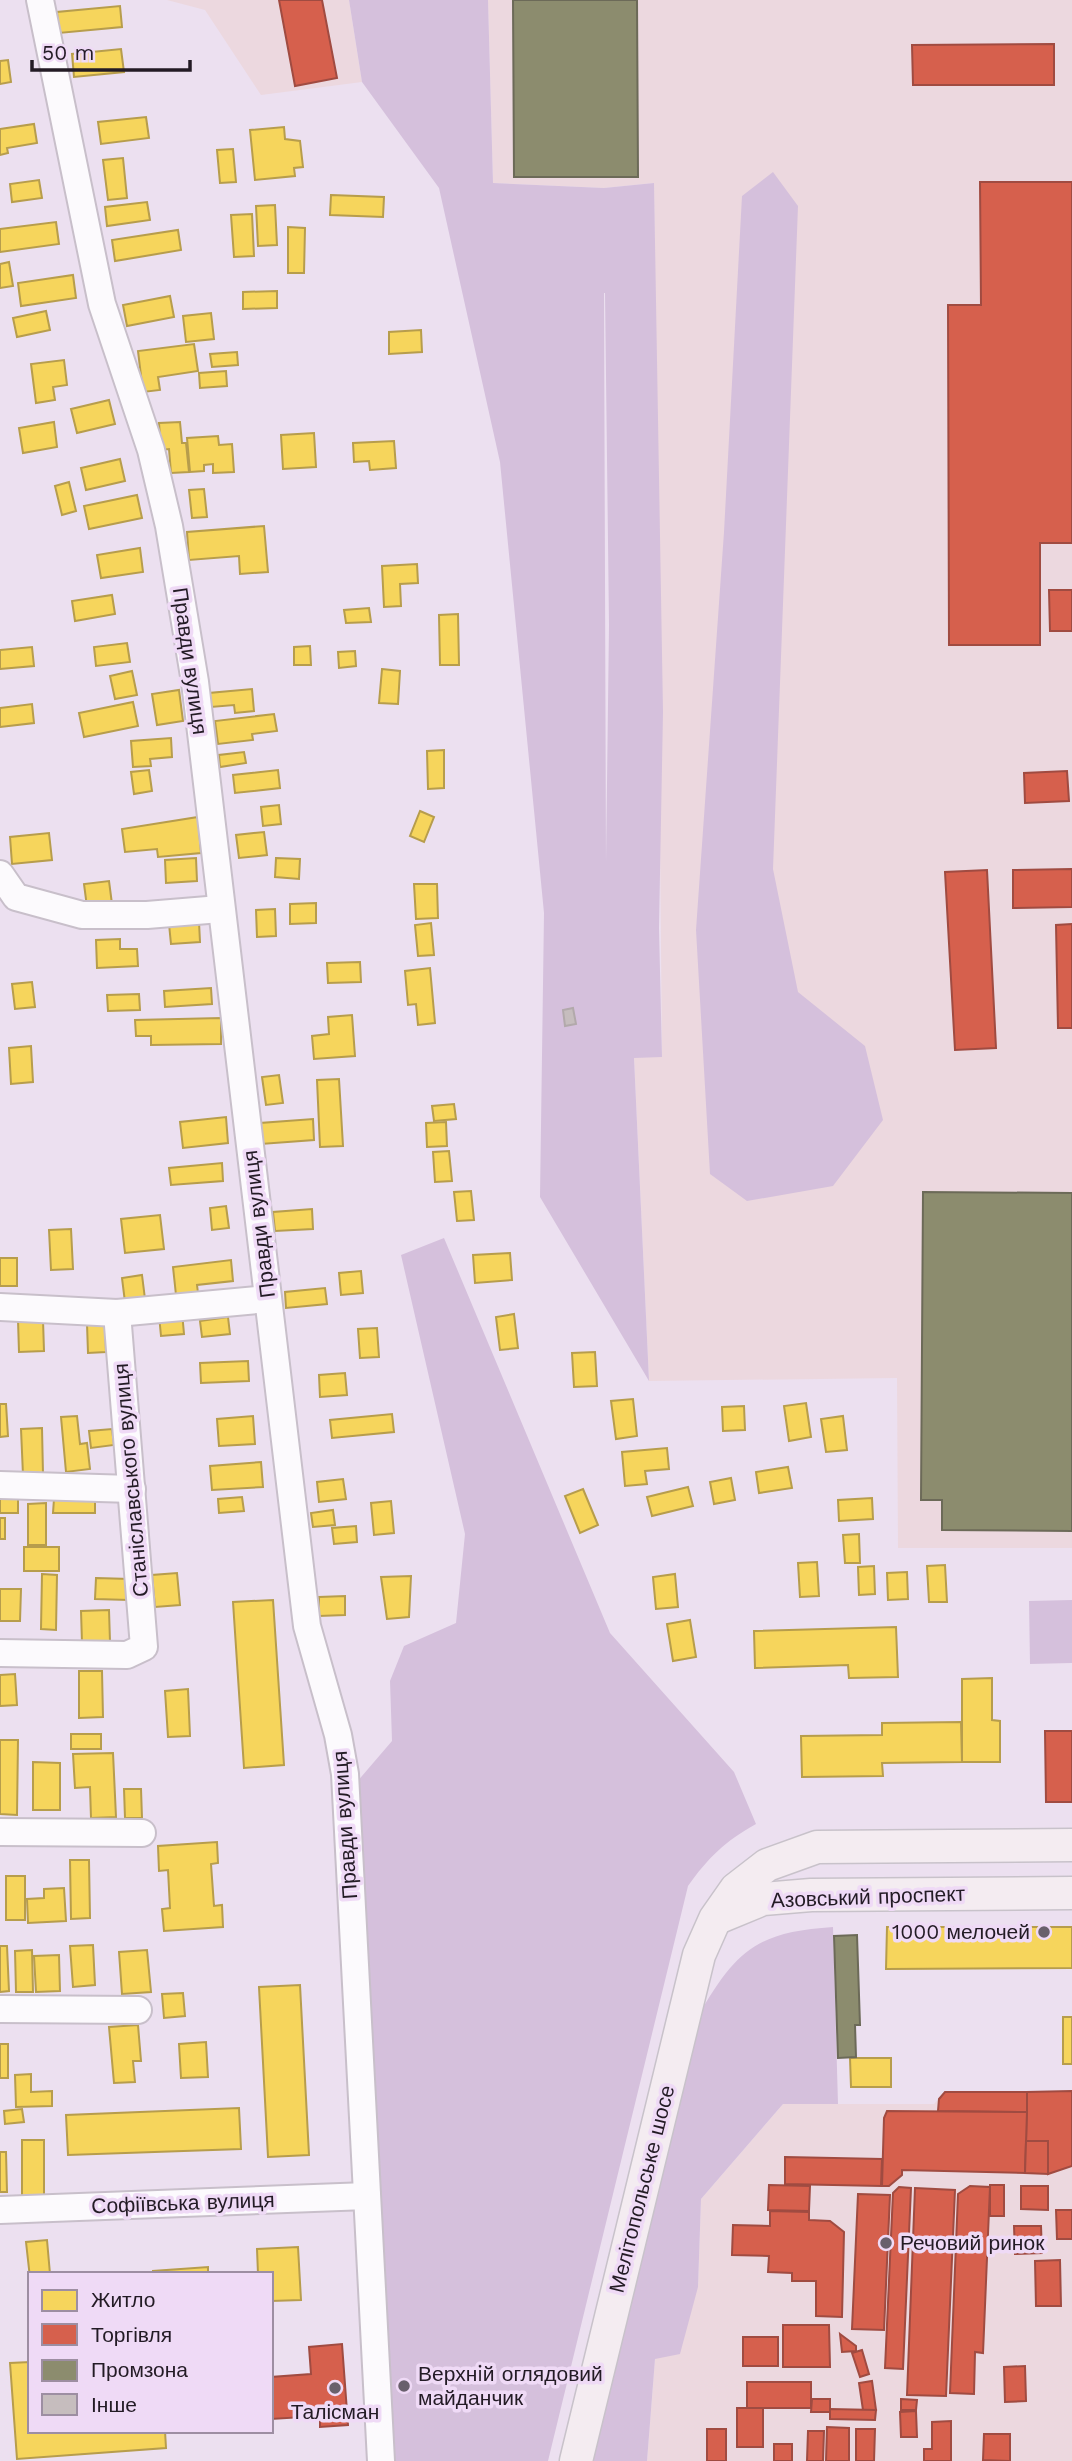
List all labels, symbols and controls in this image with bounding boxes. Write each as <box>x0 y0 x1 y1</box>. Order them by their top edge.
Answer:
scale bar <box>32 28 189 72</box>
text: 50 m <box>42 40 94 65</box>
street label: Правди вулиця <box>168 586 213 736</box>
street label: Правди вулиця <box>237 1149 280 1299</box>
street label: Станіславського вулиця <box>108 1362 153 1598</box>
street label: Правди вулиця <box>327 1750 362 1900</box>
street label: Азовський проспект <box>770 1881 966 1912</box>
place label: 1000 мелочей <box>892 1919 1030 1944</box>
marker: 1000 мелочей <box>1036 1924 1052 1940</box>
street label: Мелітопольське шосе <box>604 2083 679 2295</box>
street label: Софіївська вулиця <box>91 2187 275 2218</box>
place label: Речовий ринок <box>900 2230 1045 2255</box>
marker: Речовий ринок <box>878 2235 894 2251</box>
legend <box>28 2272 273 2433</box>
text: Житло <box>91 2287 155 2312</box>
text: Торгівля <box>91 2322 172 2347</box>
text: Промзона <box>91 2357 188 2382</box>
place label: Верхнiй оглядовий майданчик <box>418 2361 603 2410</box>
marker: Верхнiй оглядовий майданчик <box>396 2378 412 2394</box>
marker: Талісман <box>327 2380 343 2396</box>
text: Інше <box>91 2392 137 2417</box>
place label: Талісман <box>291 2399 379 2424</box>

